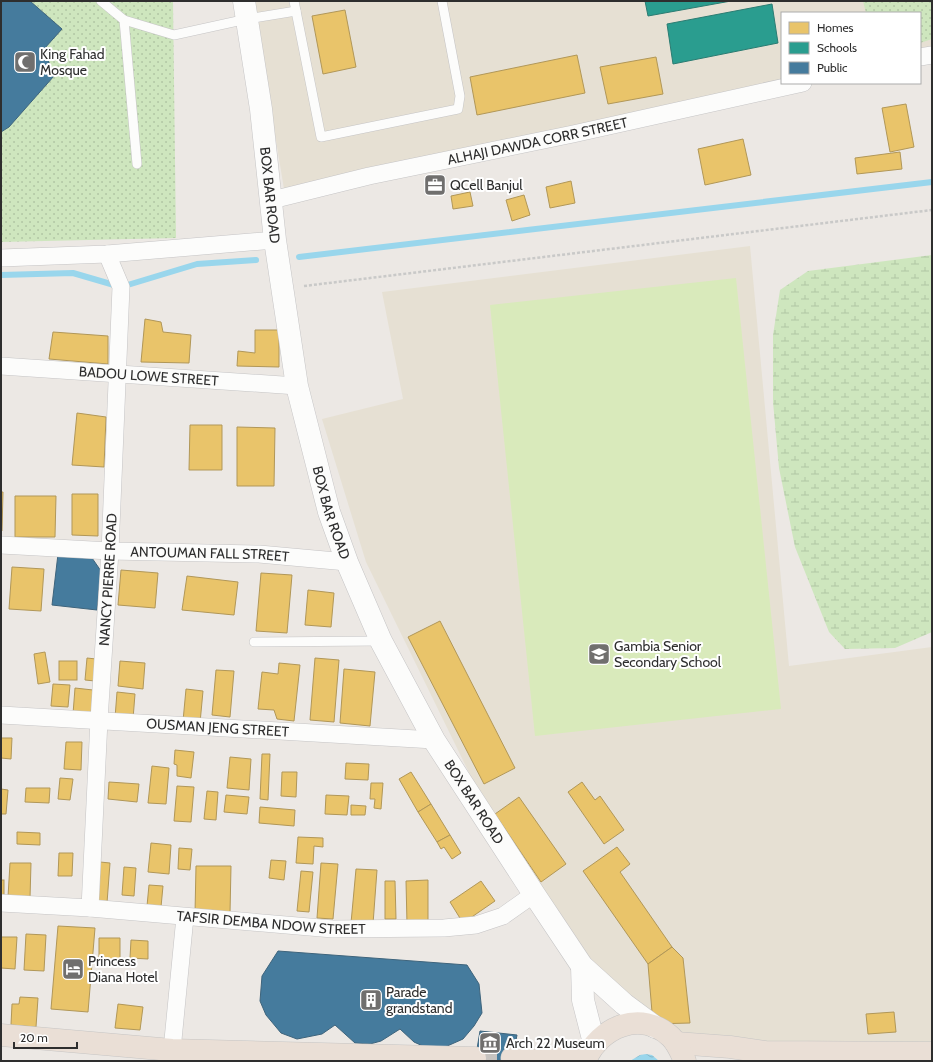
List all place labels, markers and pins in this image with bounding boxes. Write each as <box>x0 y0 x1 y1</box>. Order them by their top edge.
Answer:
place label: King Fahad Mosque <box>40 45 105 79</box>
mosque icon: King Fahad Mosque <box>12 49 38 75</box>
office icon: QCell Banjul <box>422 172 448 198</box>
place label: QCell Banjul <box>450 176 523 194</box>
place label: Gambia Senior Secondary School <box>614 637 722 671</box>
school or university icon: Gambia Senior Secondary School <box>586 641 612 667</box>
place label: Princess Diana Hotel <box>88 952 159 986</box>
hotel icon: Princess Diana Hotel <box>60 956 86 982</box>
place label: Parade grandstand <box>386 983 452 1017</box>
building icon: Parade grandstand <box>358 987 384 1013</box>
museum icon: Arch 22 Museum <box>477 1030 503 1056</box>
place label: Arch 22 Museum <box>506 1034 605 1052</box>

